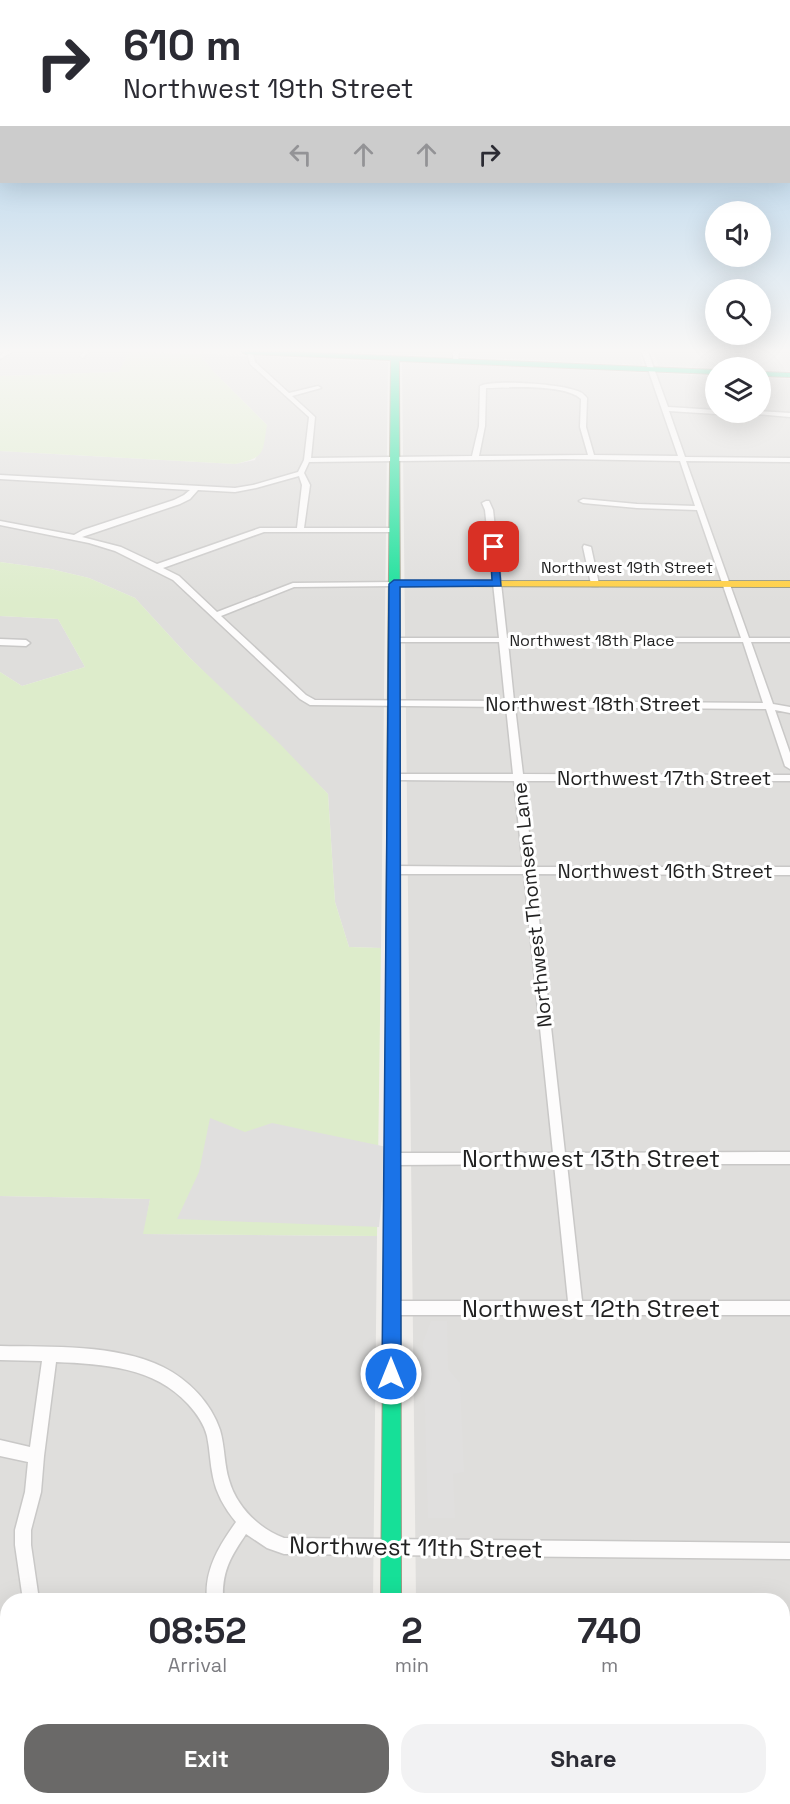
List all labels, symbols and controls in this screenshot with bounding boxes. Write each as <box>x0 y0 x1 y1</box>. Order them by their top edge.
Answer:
text: 610 m <box>123 19 242 72</box>
icon: right <box>24 24 102 102</box>
text: Northwest 19th Street <box>123 71 413 106</box>
icon: left <box>284 138 317 171</box>
icon: ahead <box>347 138 380 171</box>
icon: ahead <box>410 138 443 171</box>
icon: right <box>473 138 506 171</box>
map controls <box>705 201 771 423</box>
button: sound <box>705 201 771 267</box>
button: search <box>705 279 771 345</box>
button: layers <box>705 357 771 423</box>
pin <box>468 521 519 572</box>
icon: arrive <box>477 530 510 563</box>
street label: Northwest 19th Street <box>541 557 713 578</box>
street label: Northwest 18th Place <box>510 630 674 651</box>
street label: Northwest 18th Street <box>485 691 701 717</box>
street label: Northwest 17th Street <box>557 765 771 791</box>
street label: Northwest Thomsen Lane <box>506 781 558 1029</box>
street label: Northwest 16th Street <box>557 858 773 884</box>
street label: Northwest 13th Street <box>462 1143 720 1174</box>
street label: Northwest 12th Street <box>462 1293 720 1324</box>
position arrow <box>359 1342 423 1406</box>
street label: Northwest 11th Street <box>289 1529 543 1565</box>
text: 08:52 <box>148 1608 247 1654</box>
text: 2 <box>401 1608 423 1654</box>
text: 740 <box>577 1608 642 1654</box>
text: Arrival <box>168 1652 227 1678</box>
text: min <box>395 1652 429 1678</box>
text: m <box>601 1652 618 1678</box>
button: Exit <box>24 1724 389 1793</box>
button: Share <box>401 1724 766 1793</box>

